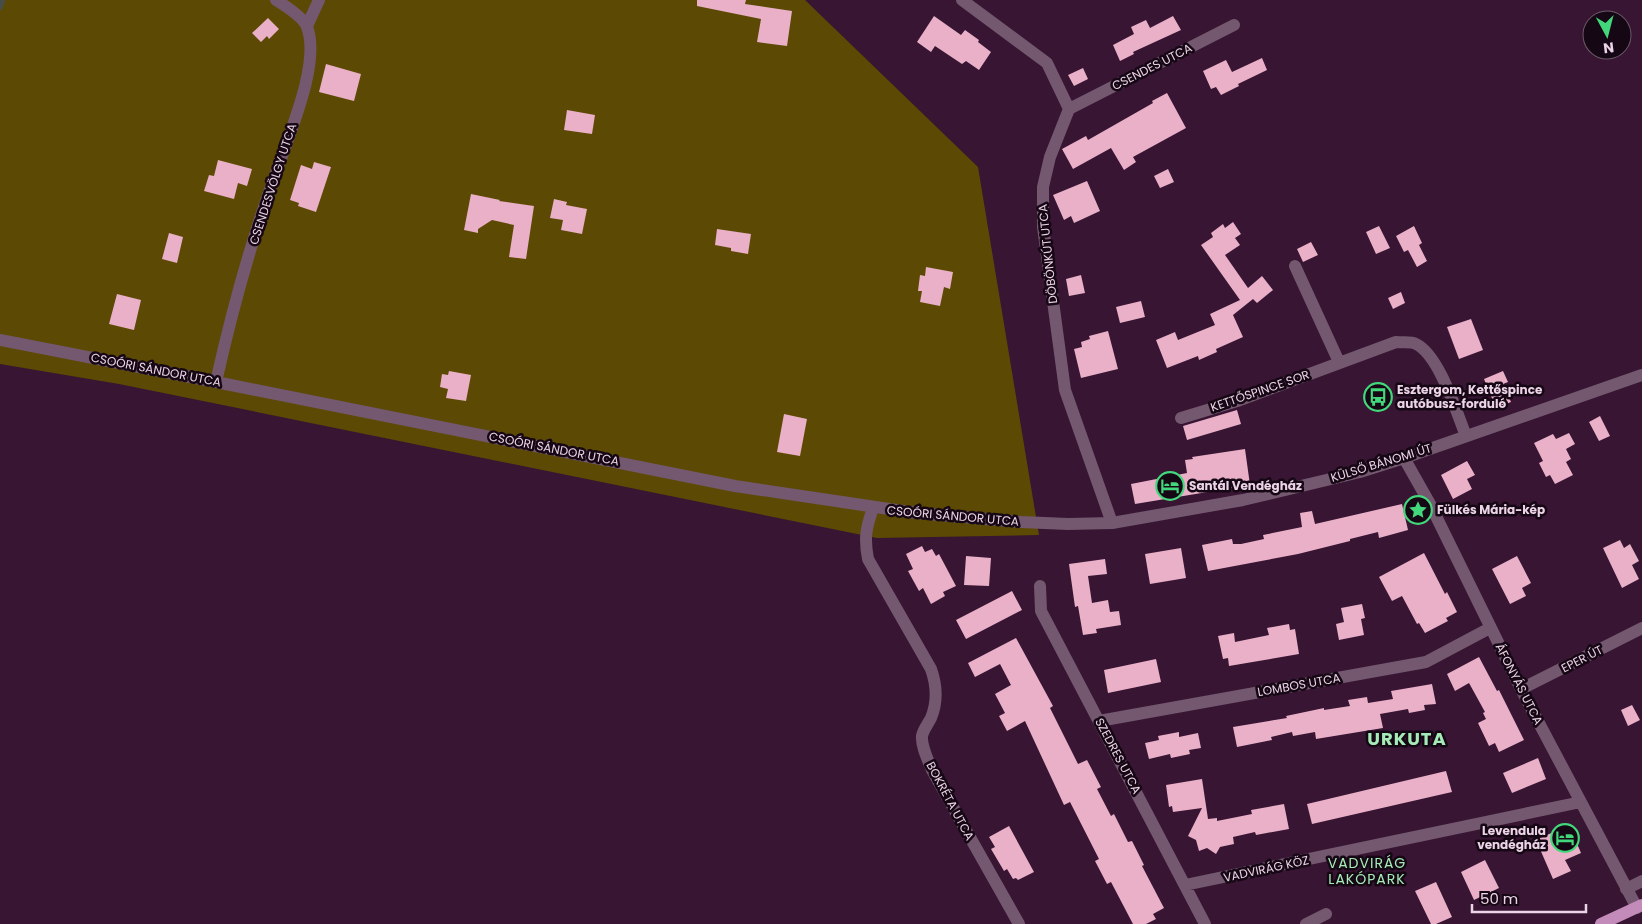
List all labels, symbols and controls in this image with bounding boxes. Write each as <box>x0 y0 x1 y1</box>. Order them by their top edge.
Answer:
north arrow <box>1582 10 1632 60</box>
text: N <box>1602 37 1615 58</box>
street label: CSENDES UTCA <box>1109 39 1195 94</box>
street label: CSENDESVÖLGY UTCA <box>245 121 300 247</box>
street label: DÖBÖNKÚT UTCA <box>1034 203 1061 305</box>
street label: CSOÓRI SÁNDOR UTCA <box>89 349 223 391</box>
street label: KETTŐSPINCE SOR <box>1208 366 1312 415</box>
place label: Esztergom, Kettőspince autóbusz-forduló <box>1397 381 1543 412</box>
bus stop icon: Esztergom, Kettőspince autóbusz-forduló <box>1363 382 1393 412</box>
street label: CSOÓRI SÁNDOR UTCA <box>487 428 621 470</box>
street label: KÜLSŐ BÁNOMI ÚT <box>1328 439 1434 486</box>
hotel icon: Santál Vendégház <box>1155 471 1185 501</box>
place label: Santál Vendégház <box>1189 477 1302 494</box>
place icon: Fülkés Mária-kép <box>1403 495 1433 525</box>
street label: CSOÓRI SÁNDOR UTCA <box>886 501 1020 530</box>
place label: Fülkés Mária-kép <box>1437 501 1545 518</box>
street label: ÁFONYÁS UTCA <box>1492 640 1547 727</box>
street label: EPER ÚT <box>1558 641 1606 676</box>
street label: LOMBOS UTCA <box>1256 669 1342 700</box>
street label: SZEDRES UTCA <box>1091 715 1146 797</box>
district label: URKUTA <box>1367 726 1447 751</box>
street label: BOKRÉTA UTCA <box>922 758 978 843</box>
place label: Levendula vendégház <box>1477 822 1546 853</box>
hotel icon: Levendula vendégház <box>1550 823 1580 853</box>
street label: VADVIRÁG KÖZ <box>1222 851 1310 886</box>
district label: VADVIRÁG LAKÓPARK <box>1328 853 1406 889</box>
scale bar <box>1472 882 1586 914</box>
text: 50 m <box>1480 888 1518 909</box>

